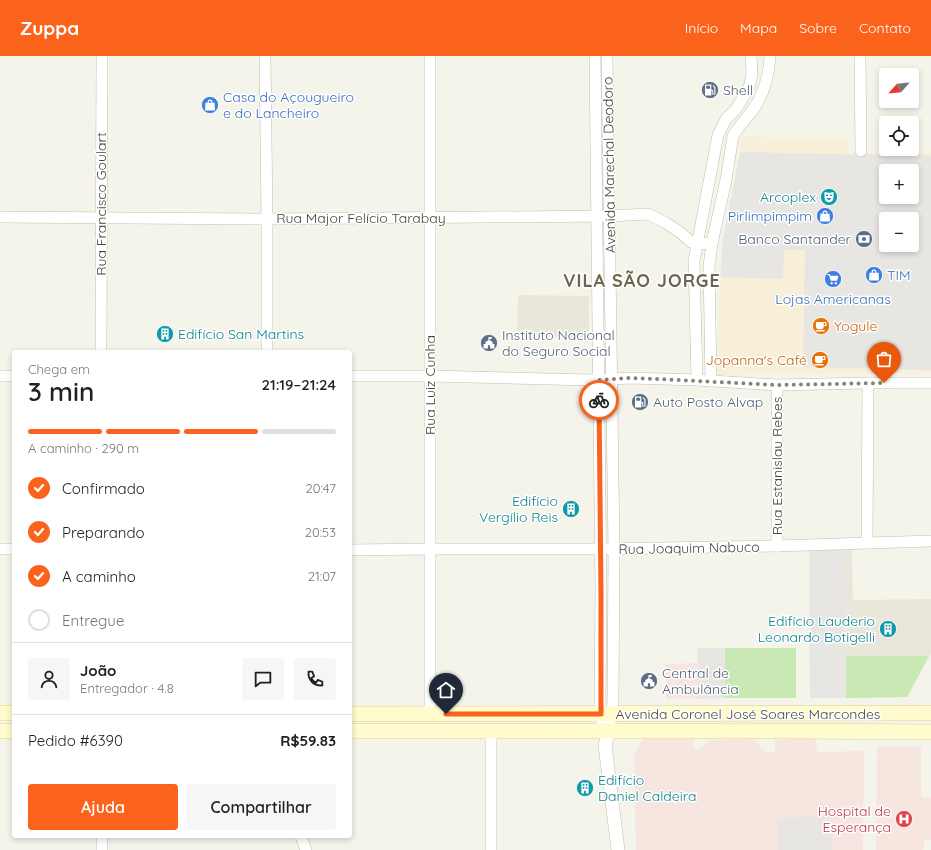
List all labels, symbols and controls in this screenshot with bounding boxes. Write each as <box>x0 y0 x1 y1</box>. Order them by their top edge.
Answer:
text: Zuppa <box>20 16 79 40</box>
text: Início <box>685 19 718 37</box>
text: Mapa <box>740 19 777 37</box>
text: Sobre <box>799 19 837 37</box>
text: Contato <box>859 19 911 37</box>
north arrow <box>879 68 919 108</box>
map controls <box>879 68 919 252</box>
street label: Avenida Marechal Deodoro <box>598 77 620 253</box>
fuel station icon: Shell <box>700 80 720 100</box>
place label: Shell <box>723 81 753 99</box>
place label: Casa do Açougueiro e do Lancheiro <box>223 88 354 122</box>
shop icon: Casa do Açougueiro e do Lancheiro <box>200 95 220 115</box>
button: locate <box>879 116 919 156</box>
street label: Rua Francisco Goulart <box>92 132 110 276</box>
button: + <box>879 164 919 204</box>
theatre icon: Arcoplex <box>819 187 839 207</box>
place label: Arcoplex <box>760 188 816 206</box>
shop icon: Pirlimpimpim <box>815 206 835 226</box>
place label: Pirlimpimpim <box>728 207 812 225</box>
street label: Rua Major Felício Tarabay <box>276 209 446 227</box>
button: − <box>879 212 919 252</box>
bank icon: Banco Santander <box>854 229 874 249</box>
place label: Banco Santander <box>738 230 852 248</box>
shop icon: TIM <box>864 265 884 285</box>
place label: TIM <box>887 266 911 284</box>
district label: VILA SÃO JORGE <box>563 269 721 292</box>
supermarket icon: Lojas Americanas <box>823 269 843 289</box>
place label: Lojas Americanas <box>775 290 891 308</box>
cafe icon: Yogule <box>811 316 831 336</box>
place label: Yogule <box>834 317 877 335</box>
building icon: Edifício San Martins <box>155 324 175 344</box>
place label: Edifício San Martins <box>178 325 304 343</box>
place label: Instituto Nacional do Seguro Social <box>502 326 615 360</box>
public building icon: Instituto Nacional do Seguro Social <box>479 333 499 353</box>
street label: Rua Luiz Cunha <box>421 335 439 435</box>
pin <box>867 342 901 383</box>
icon: bag <box>873 348 895 370</box>
cafe icon: Jopanna's Café <box>810 350 830 370</box>
place label: Jopanna's Café <box>706 351 807 369</box>
text: Chega em <box>28 361 90 377</box>
text: 3 min <box>28 375 94 408</box>
text: 21:19–21:24 <box>261 375 336 394</box>
courier <box>579 380 619 420</box>
icon: bike <box>588 389 610 411</box>
fuel station icon: Auto Posto Alvap <box>630 392 650 412</box>
place label: Auto Posto Alvap <box>653 393 763 411</box>
street label: Rua Estanislau Rebes <box>768 397 786 535</box>
text: A caminho · 290 m <box>28 440 139 456</box>
icon: check <box>28 477 50 499</box>
text: Confirmado <box>62 479 145 498</box>
text: 20:47 <box>306 480 336 496</box>
place label: Edifício Vergílio Reis <box>479 492 558 526</box>
building icon: Edifício Vergílio Reis <box>561 499 581 519</box>
icon: check <box>28 521 50 543</box>
text: Preparando <box>62 523 145 542</box>
text: 20:53 <box>305 524 336 540</box>
street label: Rua Joaquim Nabuco <box>618 538 760 558</box>
icon: check <box>28 565 50 587</box>
text: A caminho <box>62 567 136 586</box>
text: 21:07 <box>308 568 336 584</box>
text: Entregue <box>62 611 124 630</box>
place label: Edifício Lauderio Leonardo Botigelli <box>758 612 875 646</box>
building icon: Edifício Lauderio Leonardo Botigelli <box>878 619 898 639</box>
button: person <box>28 658 70 700</box>
button: chat <box>242 658 284 700</box>
button: phone <box>294 658 336 700</box>
text: João <box>80 661 116 680</box>
place label: Central de Ambulância <box>662 664 739 698</box>
public building icon: Central de Ambulância <box>639 671 659 691</box>
pin <box>429 673 463 714</box>
icon: home <box>435 679 457 701</box>
text: Entregador · 4.8 <box>80 680 174 696</box>
street label: Avenida Coronel José Soares Marcondes <box>616 705 880 723</box>
text: Pedido #6390 <box>28 731 123 750</box>
text: R$59.83 <box>280 731 336 750</box>
place label: Edifício Daniel Caldeira <box>598 771 696 805</box>
building icon: Edifício Daniel Caldeira <box>575 778 595 798</box>
button: Ajuda <box>28 784 178 830</box>
button: Compartilhar <box>186 784 336 830</box>
place label: Hospital de Esperança <box>818 802 891 836</box>
hospital icon: Hospital de Esperança <box>894 809 914 829</box>

